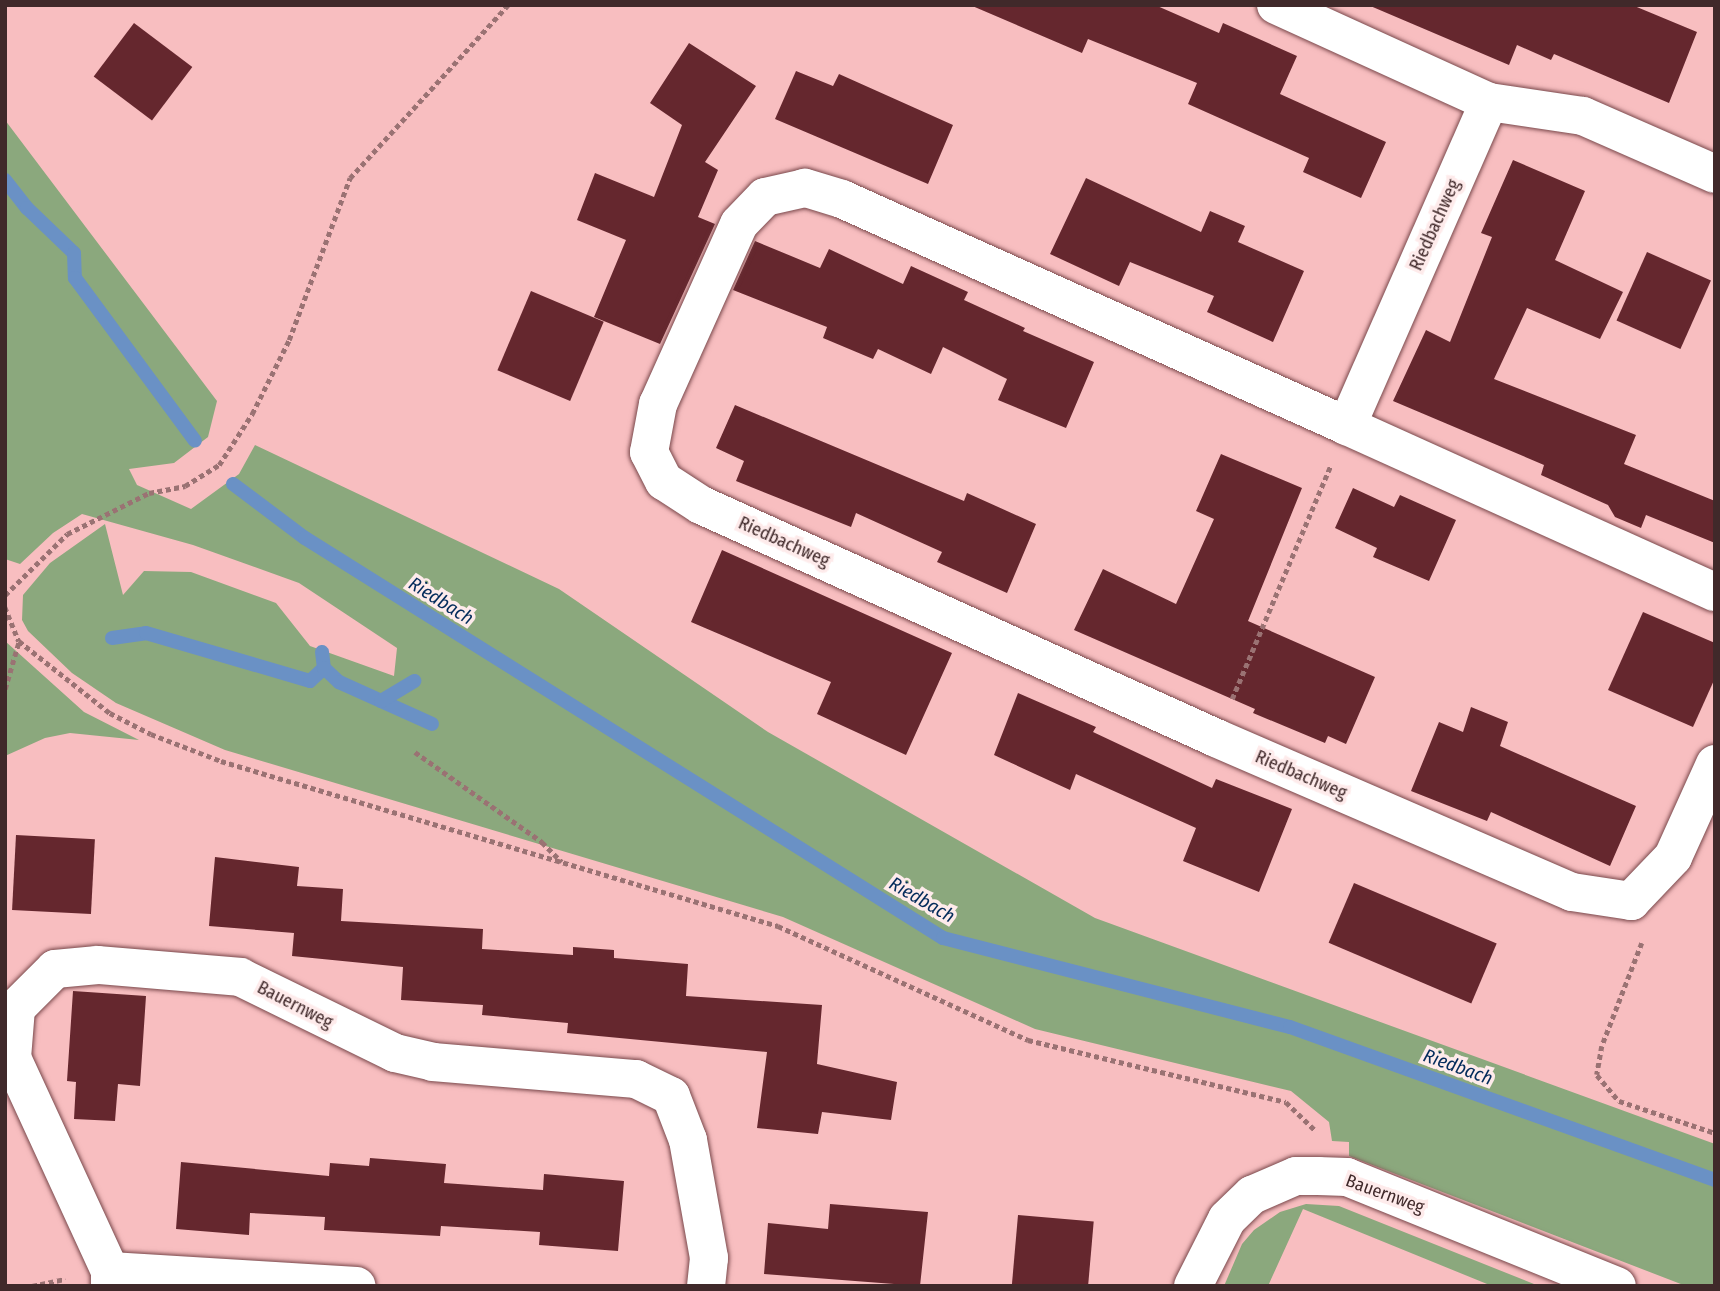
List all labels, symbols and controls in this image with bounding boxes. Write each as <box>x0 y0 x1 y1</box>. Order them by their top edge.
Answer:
street label: Riedbachweg <box>1405 176 1465 274</box>
street label: Riedbachweg <box>735 512 833 572</box>
water label: Riedbach <box>404 572 478 630</box>
street label: Riedbachweg <box>1252 746 1350 804</box>
water label: Riedbach <box>885 872 959 928</box>
street label: Bauernweg <box>254 977 336 1033</box>
water label: Riedbach <box>1420 1044 1496 1090</box>
street label: Bauernweg <box>1343 1170 1427 1218</box>

